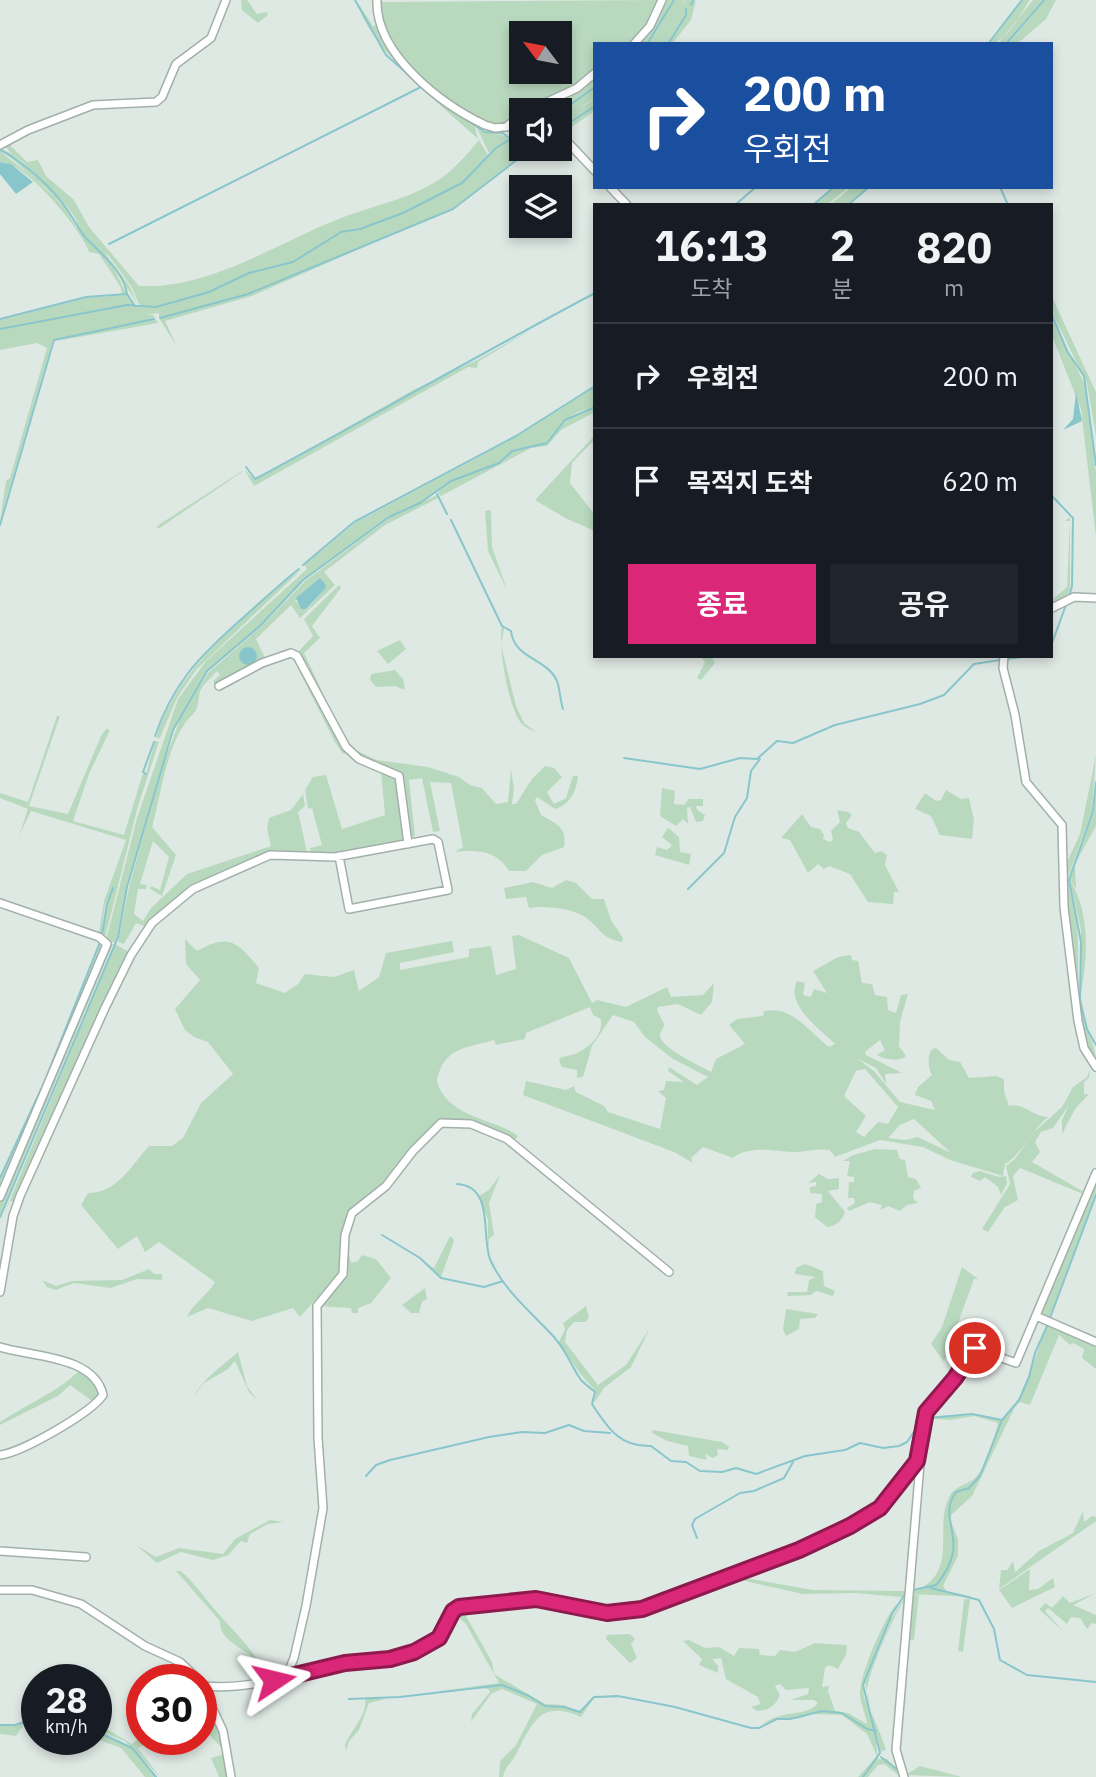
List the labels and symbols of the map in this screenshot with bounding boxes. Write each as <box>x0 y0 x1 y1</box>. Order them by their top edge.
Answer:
north arrow <box>509 21 572 84</box>
pin <box>945 1318 1005 1378</box>
position arrow <box>237 1643 311 1717</box>
speed limit sign: 30 <box>126 1664 217 1755</box>

